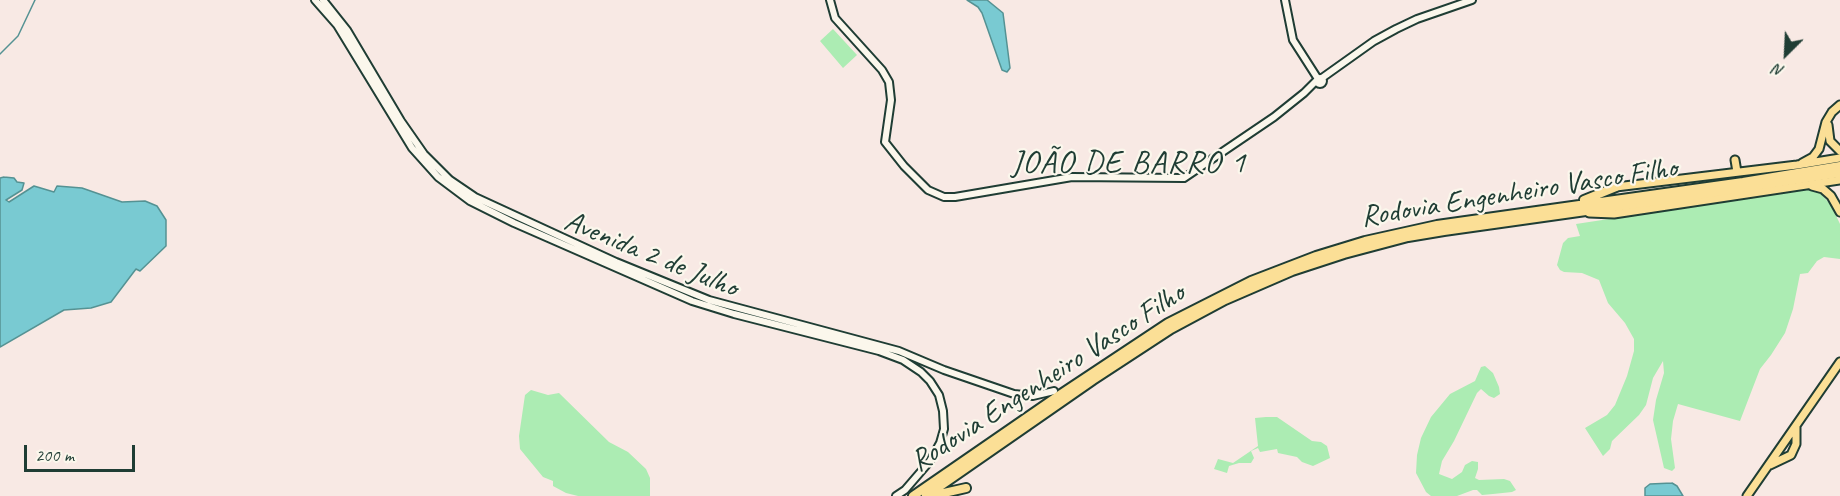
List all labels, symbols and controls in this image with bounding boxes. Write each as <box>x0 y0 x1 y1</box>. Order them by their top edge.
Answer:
north arrow <box>1756 24 1816 84</box>
text: N <box>1770 59 1787 82</box>
district label: JOÃO DE BARRO 1 <box>1013 145 1245 183</box>
street label: Rodovia Engenheiro Vasco Filho <box>1358 150 1680 236</box>
street label: Avenida 2 de Julho <box>559 204 743 306</box>
street label: Rodovia Engenheiro Vasco Filho <box>904 276 1192 480</box>
scale bar <box>27 433 138 471</box>
text: 200 m <box>35 444 74 466</box>

